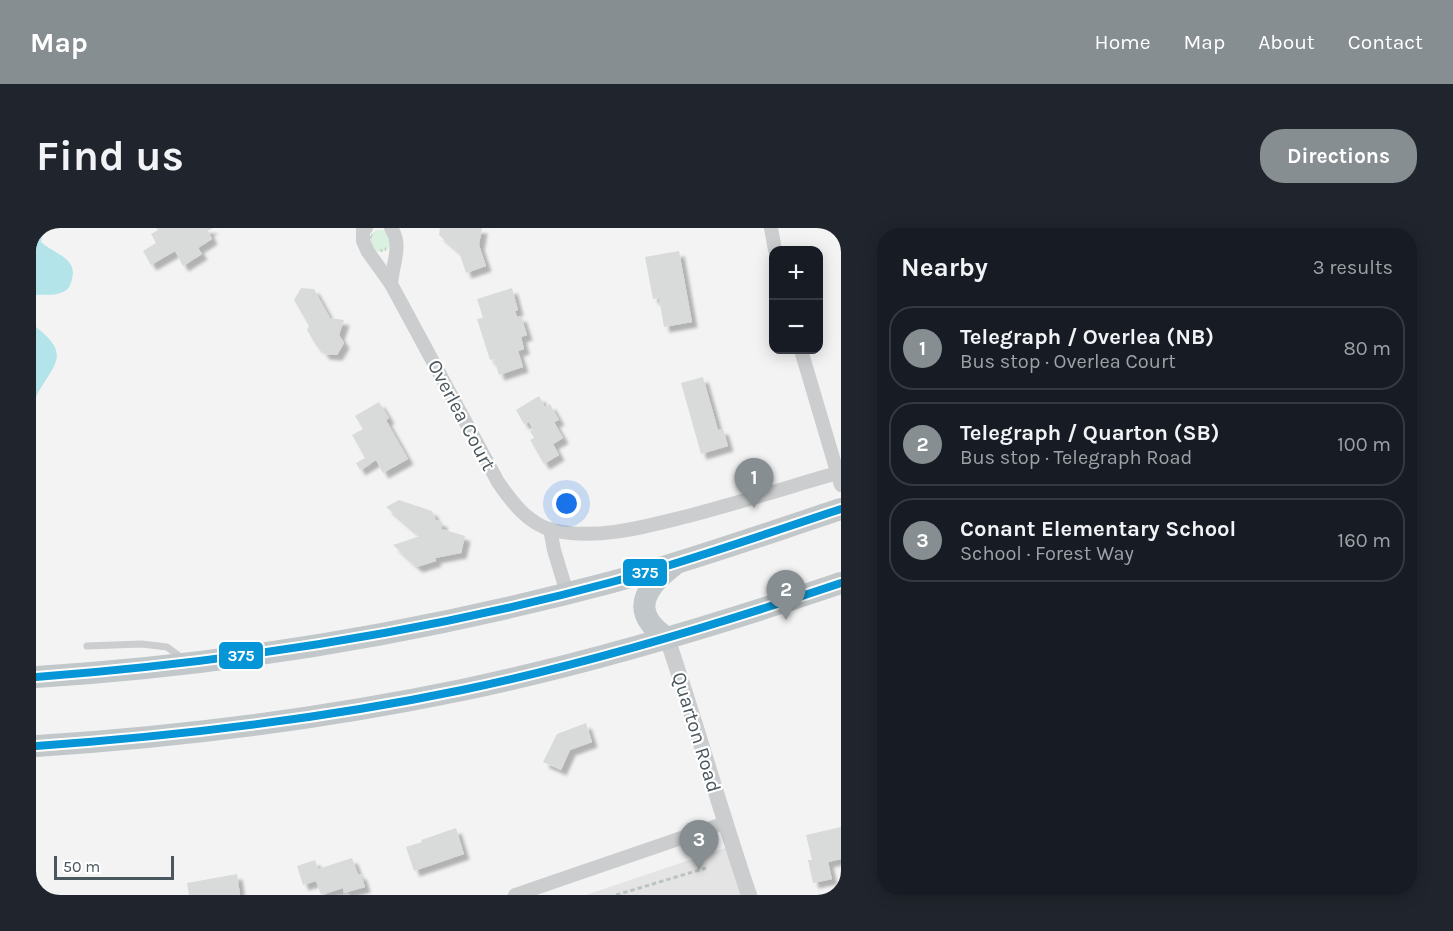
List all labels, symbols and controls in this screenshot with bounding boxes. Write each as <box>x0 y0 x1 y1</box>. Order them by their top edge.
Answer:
text: Map <box>30 26 88 59</box>
text: Home <box>1095 30 1151 54</box>
text: Map <box>1184 30 1225 54</box>
text: About <box>1258 30 1315 54</box>
text: Contact <box>1348 30 1423 54</box>
button: Directions <box>1260 129 1417 183</box>
text: Find us <box>36 131 184 181</box>
map controls <box>769 246 823 354</box>
button: + <box>769 246 823 300</box>
text: Nearby <box>901 252 988 283</box>
text: 3 results <box>1313 256 1393 279</box>
button: − <box>769 300 823 354</box>
text: Telegraph / Overlea (NB) <box>960 324 1214 350</box>
text: 1 <box>919 337 926 360</box>
text: 80 m <box>1343 337 1391 360</box>
text: Bus stop · Overlea Court <box>960 350 1176 373</box>
street label: Overlea Court <box>423 356 501 475</box>
text: Telegraph / Quarton (SB) <box>960 420 1219 446</box>
text: 2 <box>916 433 929 456</box>
text: 100 m <box>1337 433 1391 456</box>
text: Bus stop · Telegraph Road <box>960 446 1192 469</box>
pin: 1 <box>734 458 774 508</box>
your location <box>552 489 581 518</box>
text: Conant Elementary School <box>960 516 1236 542</box>
text: 3 <box>916 529 929 552</box>
text: 160 m <box>1338 529 1391 552</box>
text: School · Forest Way <box>960 542 1134 565</box>
line badge: 375 <box>622 558 668 587</box>
text: 375 <box>631 563 659 582</box>
pin: 2 <box>766 570 806 620</box>
line badge: 375 <box>218 641 264 670</box>
text: 375 <box>227 646 255 665</box>
street label: Quarton Road <box>667 669 726 795</box>
pin: 3 <box>680 820 718 870</box>
scale bar <box>54 853 174 880</box>
text: 50 m <box>63 857 100 876</box>

